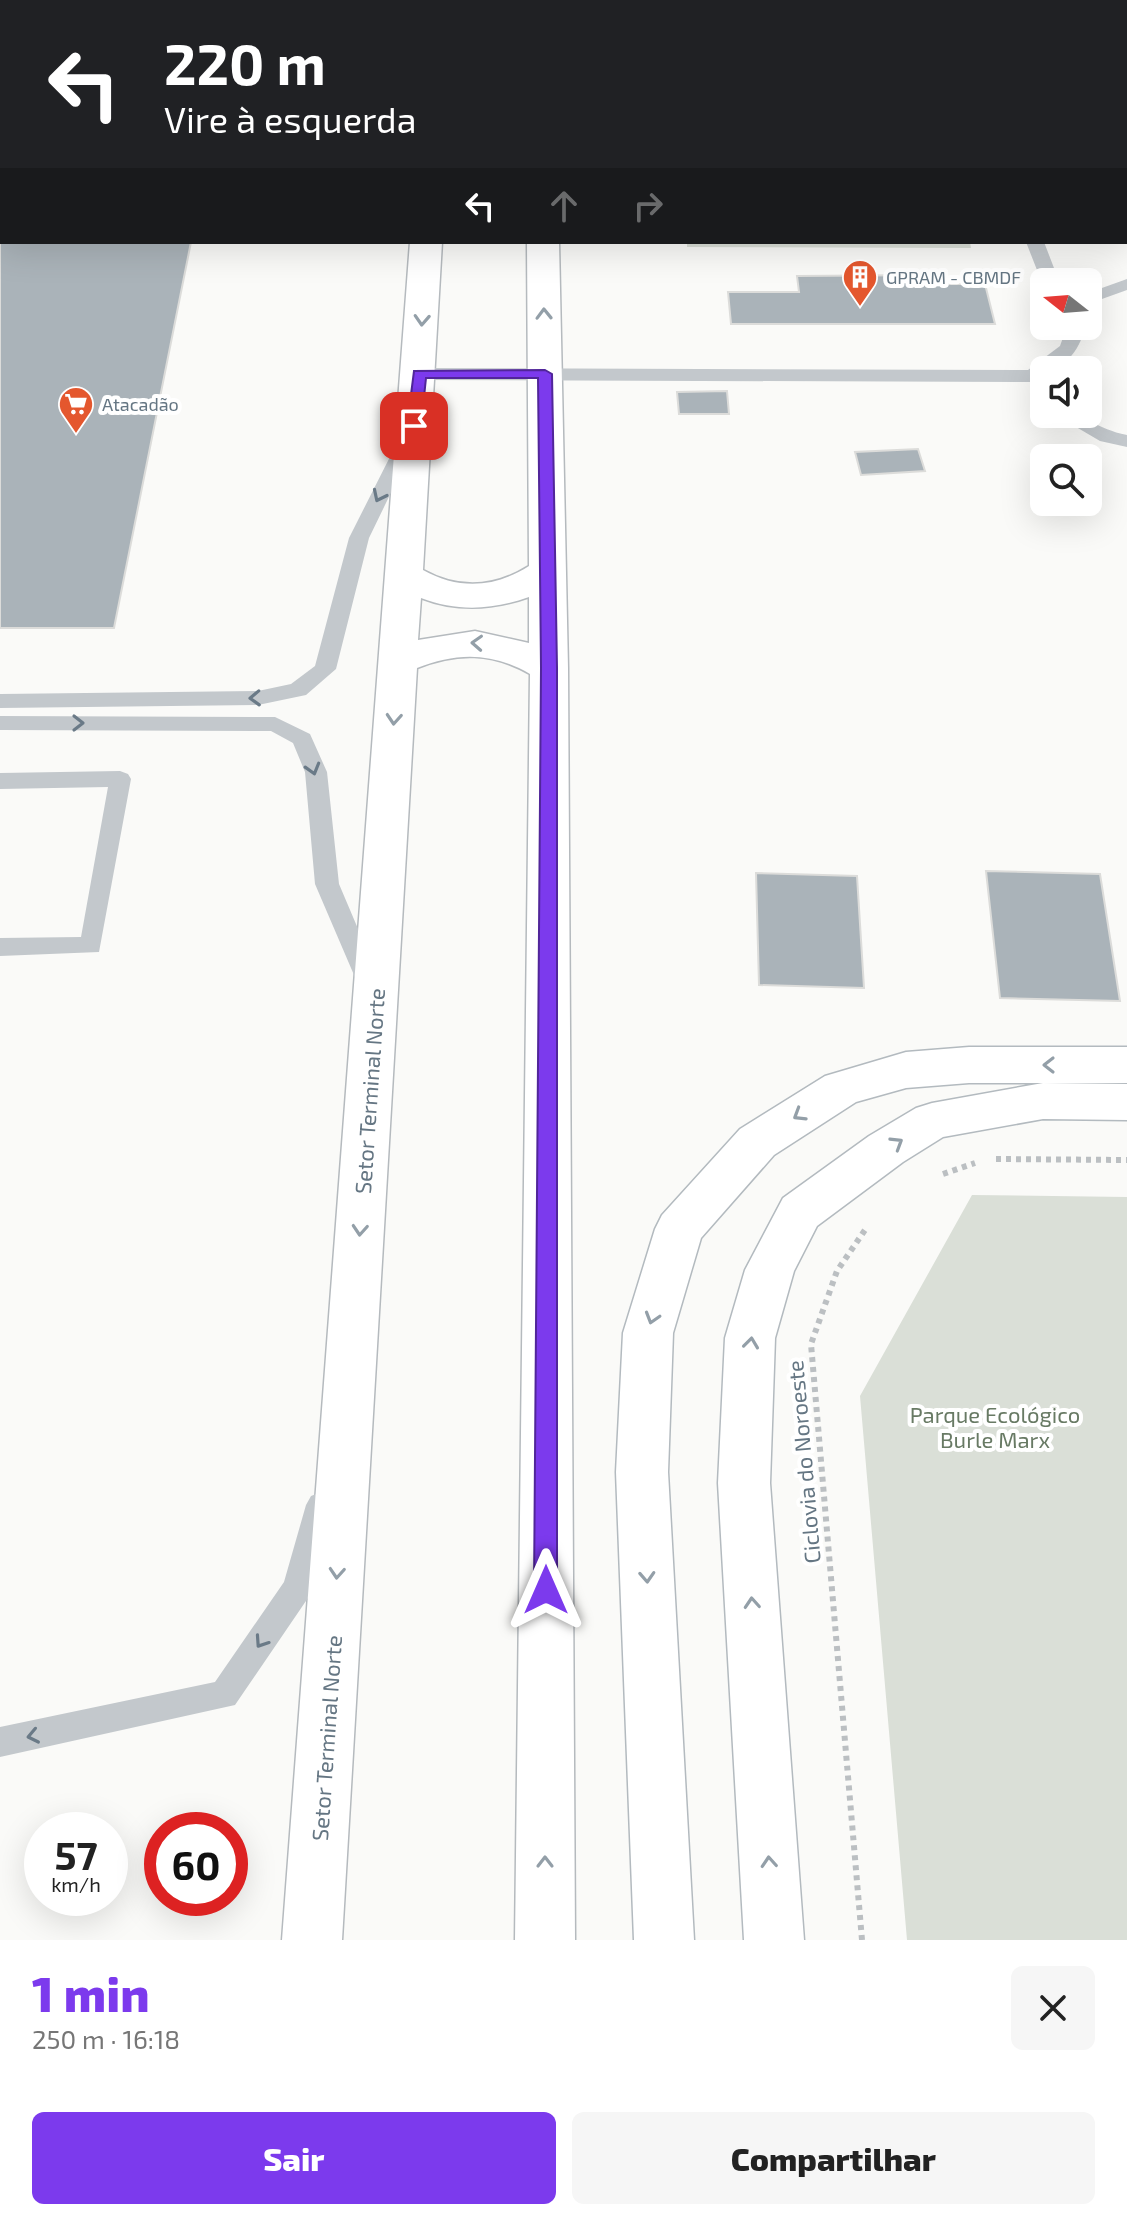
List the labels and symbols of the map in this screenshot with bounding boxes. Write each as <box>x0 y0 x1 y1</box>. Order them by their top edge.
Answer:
building icon: GPRAM - CBMDF <box>841 258 879 308</box>
place label: GPRAM - CBMDF <box>886 266 1021 288</box>
north arrow <box>1030 268 1102 340</box>
one-way arrow <box>535 307 553 320</box>
one-way arrow <box>414 314 431 327</box>
supermarket icon: Atacadão <box>57 385 95 435</box>
pin <box>380 392 448 460</box>
place label: Atacadão <box>102 393 179 415</box>
one-way arrow <box>374 487 389 502</box>
one-way arrow <box>470 635 483 652</box>
one-way arrow <box>248 689 261 706</box>
one-way arrow <box>386 713 403 726</box>
one-way arrow <box>72 714 85 732</box>
one-way arrow <box>304 762 320 775</box>
street label: Setor Terminal Norte <box>349 987 389 1195</box>
one-way arrow <box>1042 1056 1055 1074</box>
one-way arrow <box>793 1105 808 1121</box>
one-way arrow <box>888 1138 903 1153</box>
one-way arrow <box>352 1224 369 1237</box>
one-way arrow <box>646 1310 662 1324</box>
one-way arrow <box>742 1336 759 1349</box>
street label: Ciclovia do Noroeste <box>781 1359 825 1565</box>
park label: Parque Ecológico Burle Marx <box>910 1401 1080 1452</box>
position arrow <box>504 1548 588 1632</box>
one-way arrow <box>329 1567 346 1580</box>
one-way arrow <box>638 1571 655 1584</box>
one-way arrow <box>743 1596 760 1609</box>
one-way arrow <box>255 1633 270 1648</box>
street label: Setor Terminal Norte <box>306 1634 346 1842</box>
one-way arrow <box>26 1726 40 1743</box>
speed limit sign: 60 <box>144 1812 248 1916</box>
one-way arrow <box>536 1855 554 1868</box>
one-way arrow <box>761 1855 778 1868</box>

